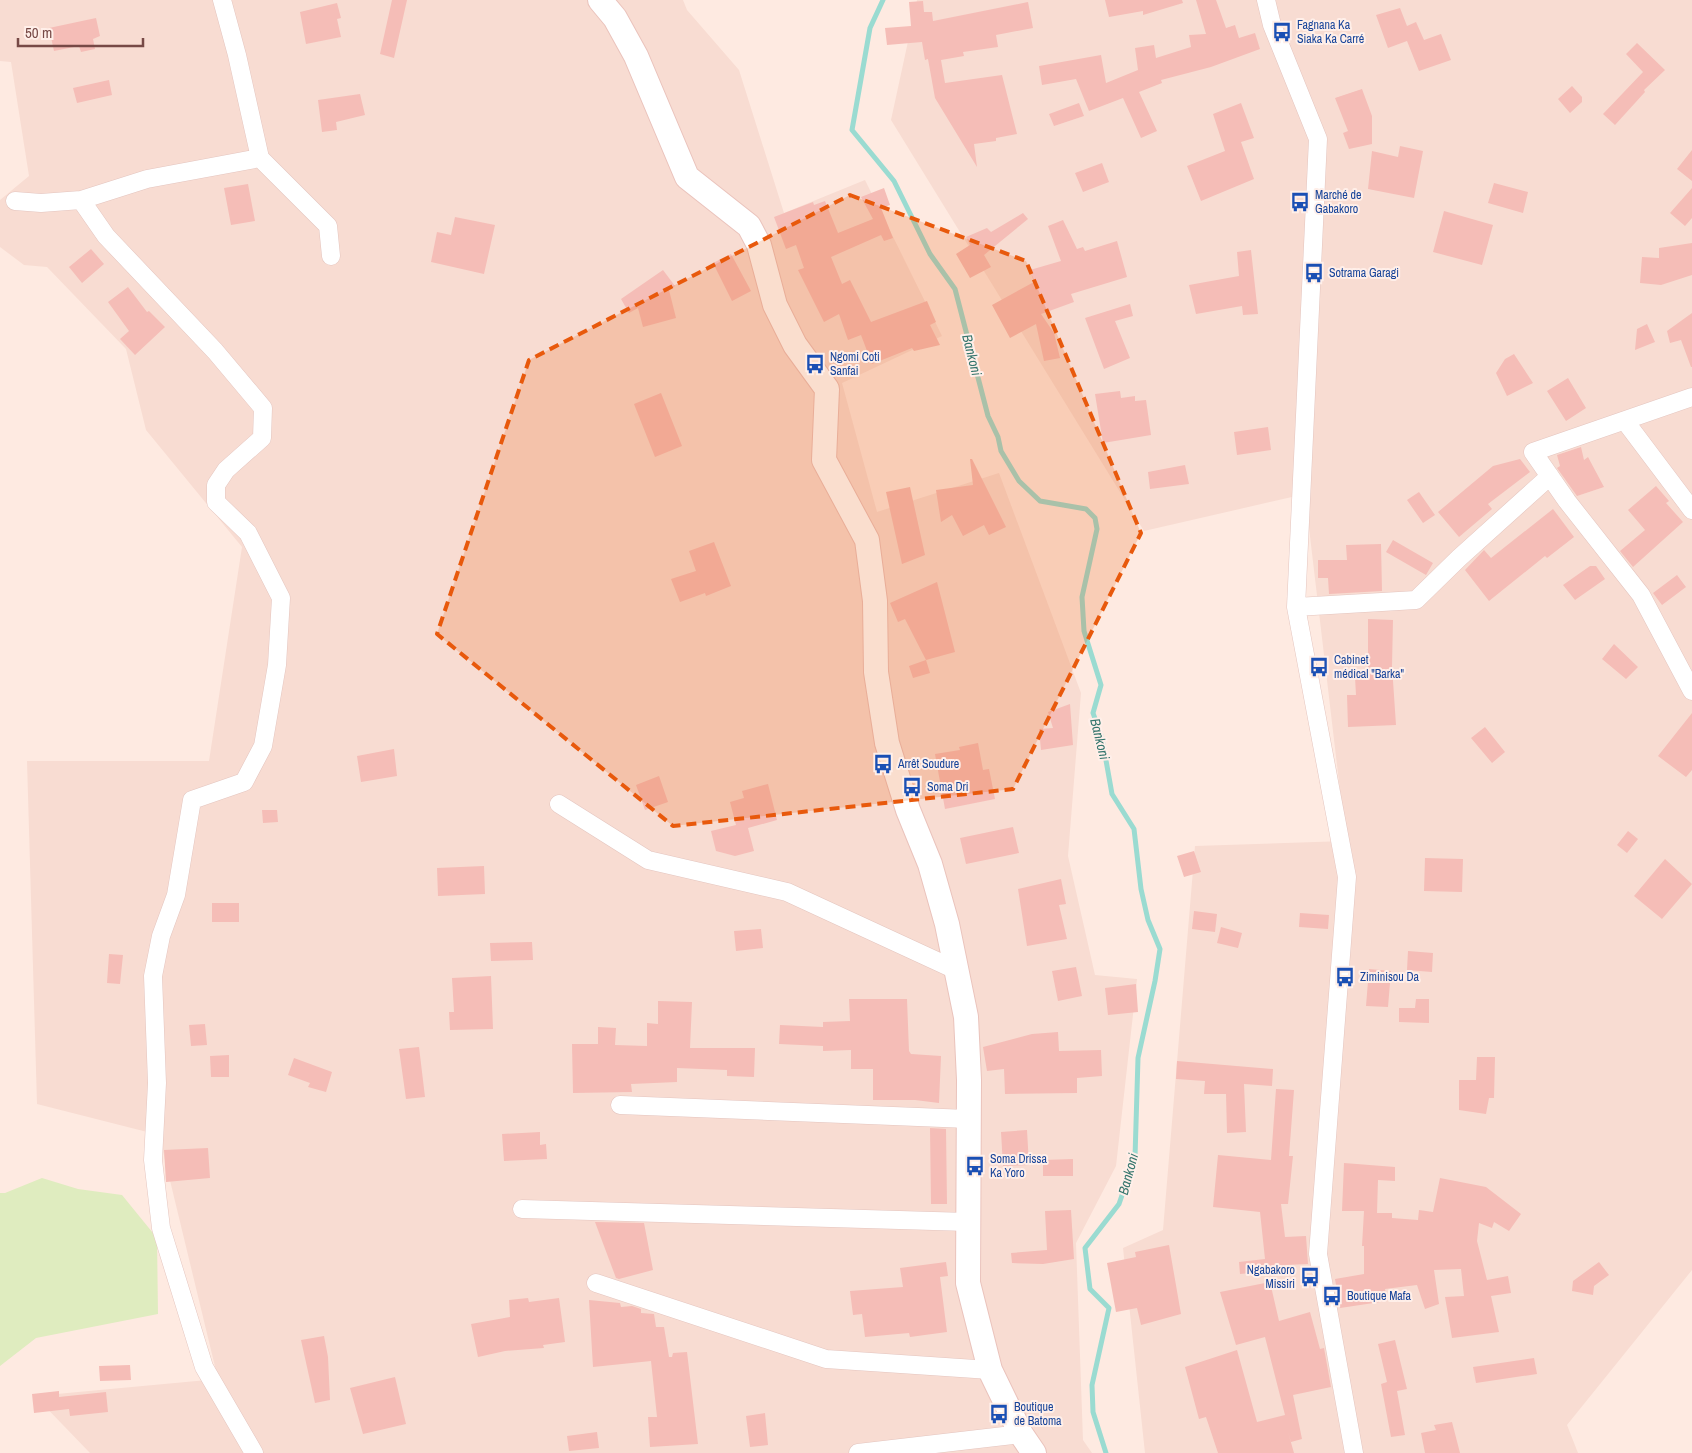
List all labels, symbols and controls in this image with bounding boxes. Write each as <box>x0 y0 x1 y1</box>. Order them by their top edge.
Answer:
scale bar <box>18 15 142 47</box>
place label: Fagnana Ka Siaka Ka Carré <box>1297 17 1364 47</box>
bus stop icon: Fagnana Ka Siaka Ka Carré <box>1271 21 1293 43</box>
text: 50 m <box>25 22 52 43</box>
place label: Marché de Gabakoro <box>1315 187 1362 217</box>
bus stop icon: Marché de Gabakoro <box>1289 191 1311 213</box>
bus stop icon: Sotrama Garagi <box>1303 262 1325 284</box>
place label: Sotrama Garagi <box>1329 265 1399 281</box>
water label: Bankoni <box>958 332 986 378</box>
place label: Ngomi Coti Sanfai <box>830 349 880 379</box>
bus stop icon: Ngomi Coti Sanfai <box>804 353 826 375</box>
place label: Cabinet médical "Barka" <box>1334 652 1404 682</box>
bus stop icon: Cabinet médical "Barka" <box>1308 656 1330 678</box>
water label: Bankoni <box>1086 716 1114 762</box>
bus stop icon: Arrêt Soudure <box>872 753 894 775</box>
place label: Arrêt Soudure <box>897 756 959 772</box>
bus stop icon: Soma Dri <box>901 776 923 798</box>
place label: Soma Dri <box>927 779 969 795</box>
bus stop icon: Ziminisou Da <box>1334 966 1356 988</box>
place label: Ziminisou Da <box>1360 969 1420 985</box>
place label: Soma Drissa Ka Yoro <box>990 1151 1047 1181</box>
water label: Bankoni <box>1114 1151 1142 1197</box>
bus stop icon: Soma Drissa Ka Yoro <box>964 1155 986 1177</box>
place label: Ngabakoro Missiri <box>1247 1262 1295 1292</box>
bus stop icon: Ngabakoro Missiri <box>1299 1266 1321 1288</box>
bus stop icon: Boutique Mafa <box>1321 1285 1343 1307</box>
place label: Boutique Mafa <box>1347 1288 1412 1304</box>
place label: Boutique de Batoma <box>1014 1399 1062 1429</box>
bus stop icon: Boutique de Batoma <box>988 1403 1010 1425</box>

